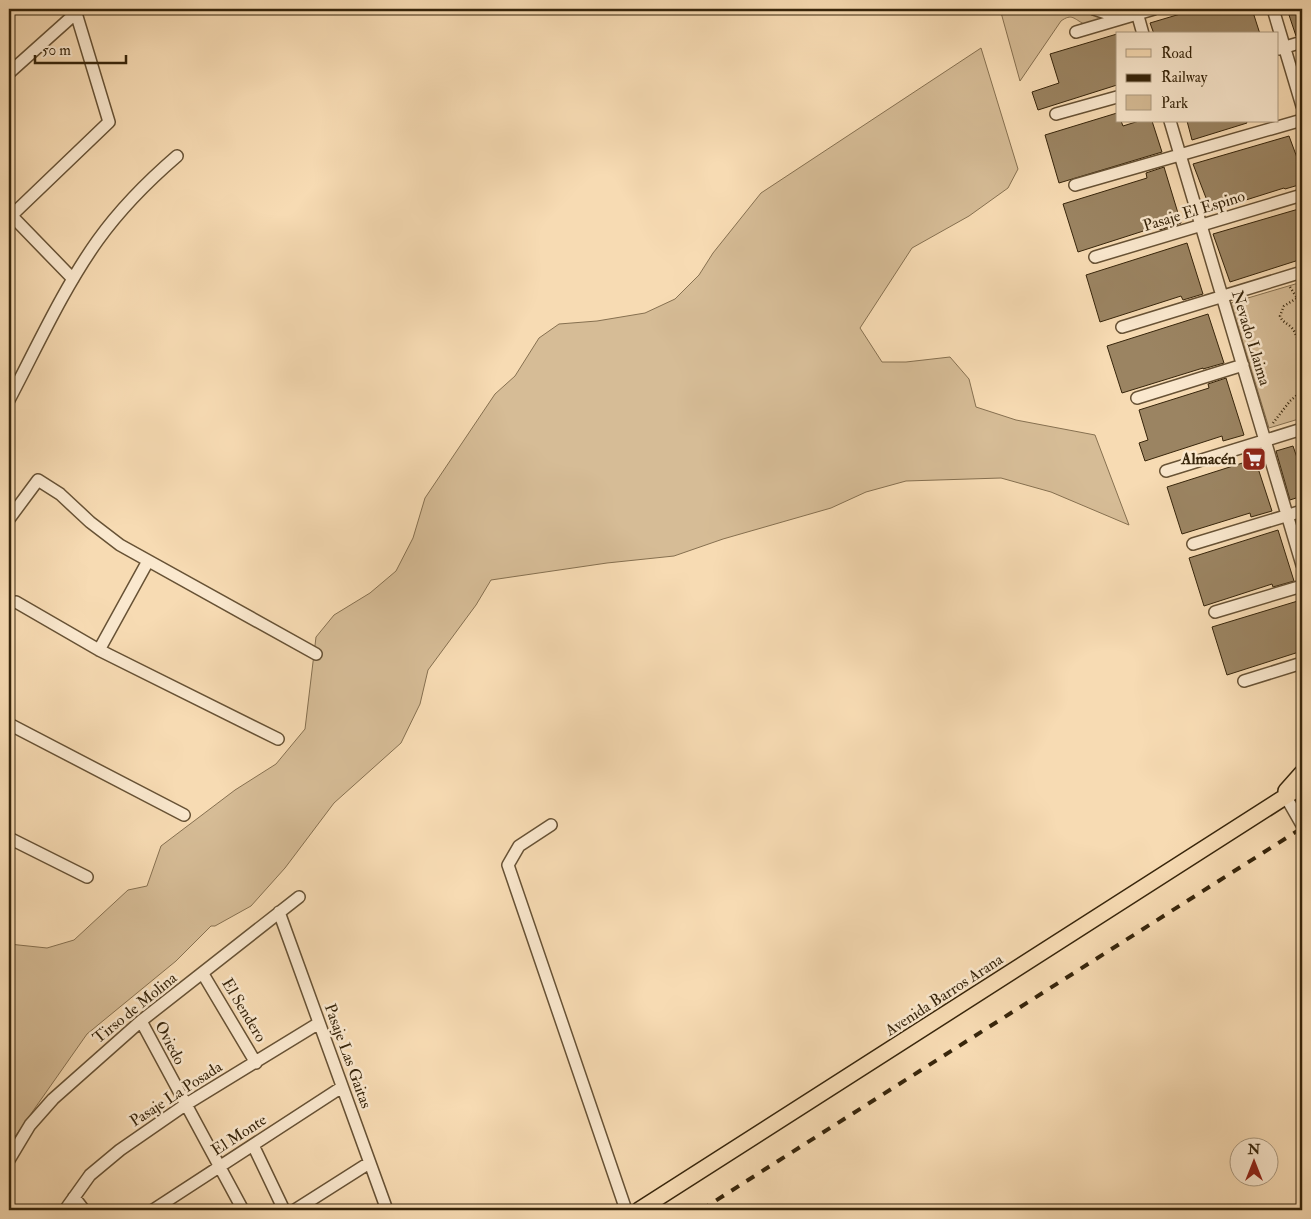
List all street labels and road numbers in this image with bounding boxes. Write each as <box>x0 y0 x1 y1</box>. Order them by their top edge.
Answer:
street label: Pasaje El Espino <box>1141 186 1248 237</box>
street label: Nevado Llaima <box>1227 288 1275 388</box>
street label: Avenida Barros Arana <box>880 949 1007 1041</box>
street label: Tirso de Molina <box>89 968 181 1048</box>
street label: El Sendero <box>217 974 271 1046</box>
street label: Pasaje Las Gaitas <box>320 1001 376 1111</box>
street label: Oviedo <box>150 1018 190 1068</box>
street label: Pasaje La Posada <box>126 1057 226 1131</box>
street label: El Monte <box>208 1110 271 1160</box>

